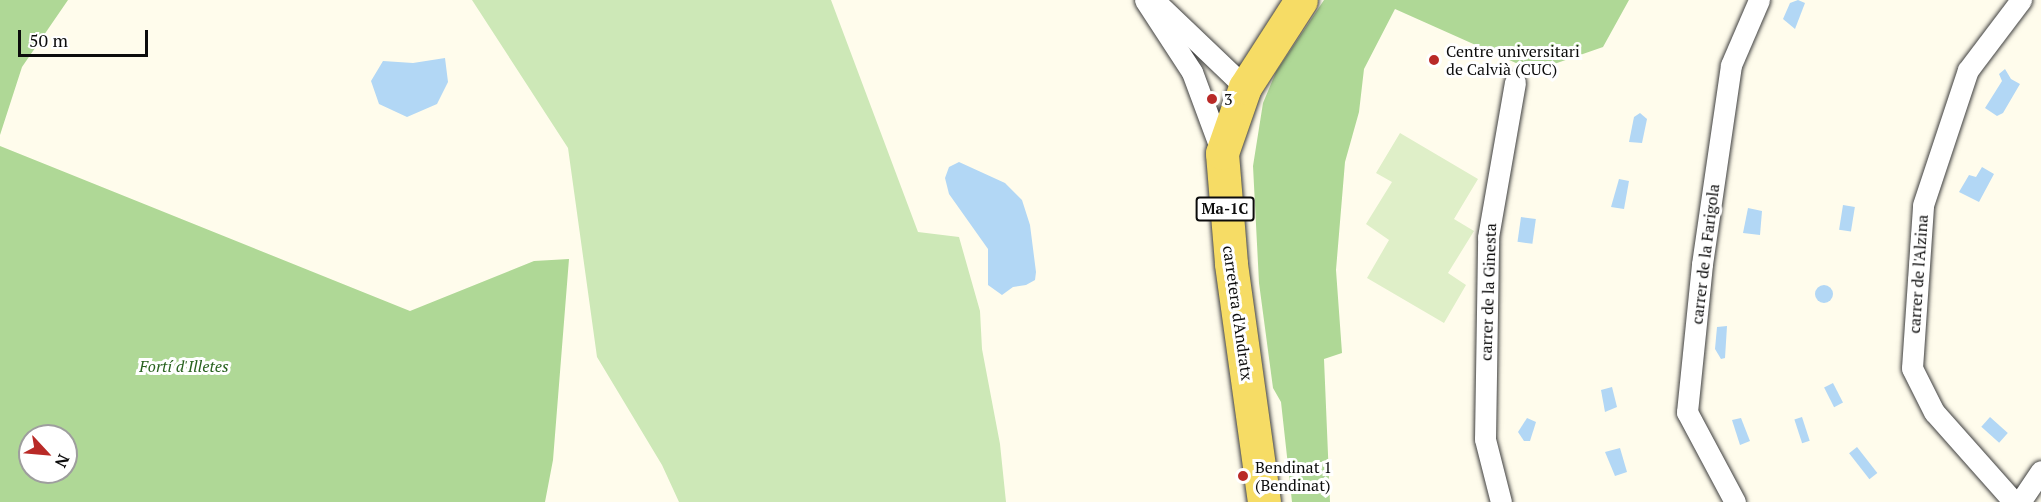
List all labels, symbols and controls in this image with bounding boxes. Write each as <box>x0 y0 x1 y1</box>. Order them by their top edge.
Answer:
scale bar <box>21 18 152 56</box>
text: 50 m <box>29 28 68 52</box>
place label: Centre universitari de Calvià (CUC) <box>1446 41 1580 79</box>
marker: Centre universitari de Calvià (CUC) <box>1427 53 1441 67</box>
place label: 3 <box>1224 89 1233 109</box>
marker: 3 <box>1205 92 1219 106</box>
street label: carrer de la Farigola <box>1687 183 1723 325</box>
road number: Ma-1C <box>1195 197 1255 221</box>
street label: carrer de l'Alzina <box>1904 214 1932 334</box>
street label: carrer de la Ginesta <box>1476 223 1500 361</box>
street label: carretera d'Andratx <box>1219 244 1257 382</box>
park label: Fortí d'Illetes <box>139 356 229 376</box>
north arrow <box>18 424 78 484</box>
text: N <box>50 451 75 471</box>
place label: Bendinat 1 (Bendinat) <box>1255 457 1332 495</box>
marker: Bendinat 1 (Bendinat) <box>1236 469 1250 483</box>

